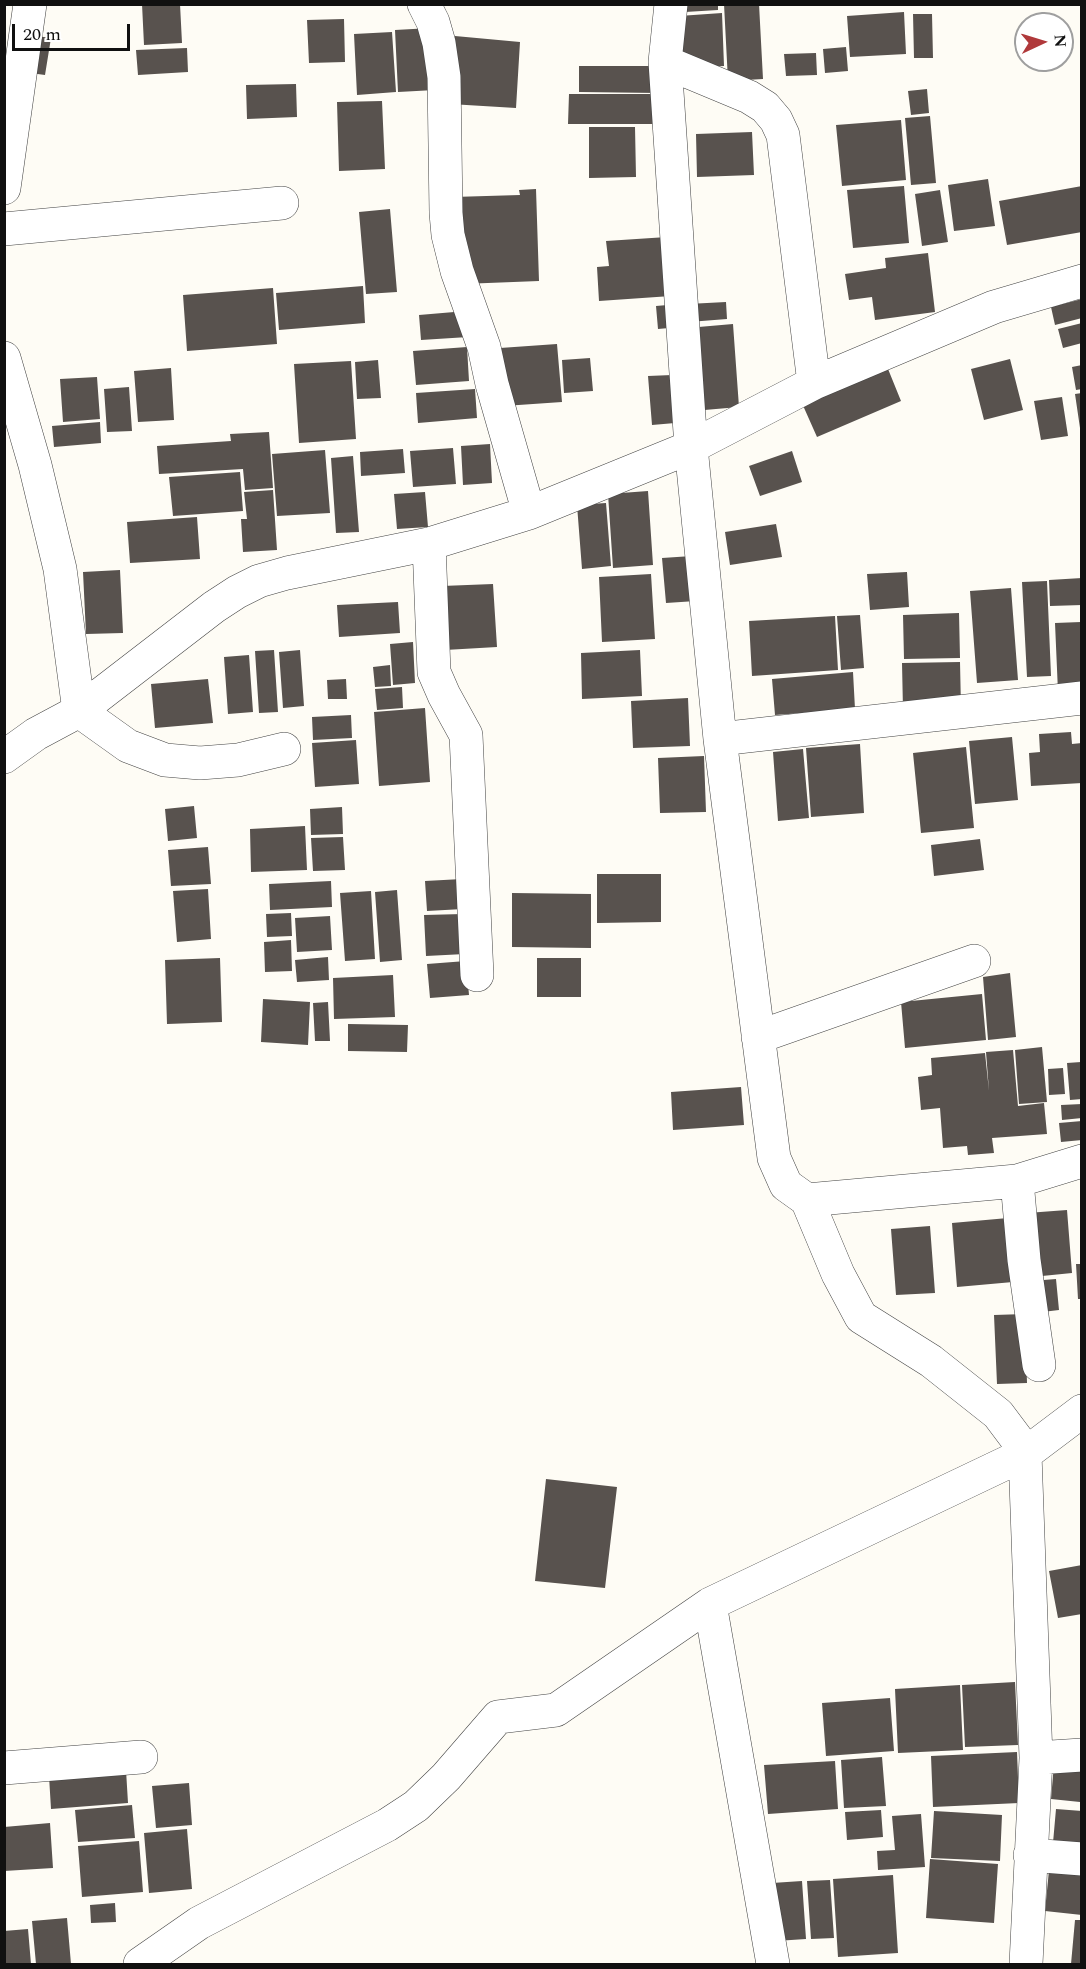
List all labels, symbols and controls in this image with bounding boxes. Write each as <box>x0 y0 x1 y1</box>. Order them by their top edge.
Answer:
scale bar <box>15 12 134 50</box>
north arrow <box>1014 12 1074 72</box>
text: 20 m <box>23 21 61 48</box>
text: N <box>1048 34 1072 48</box>

